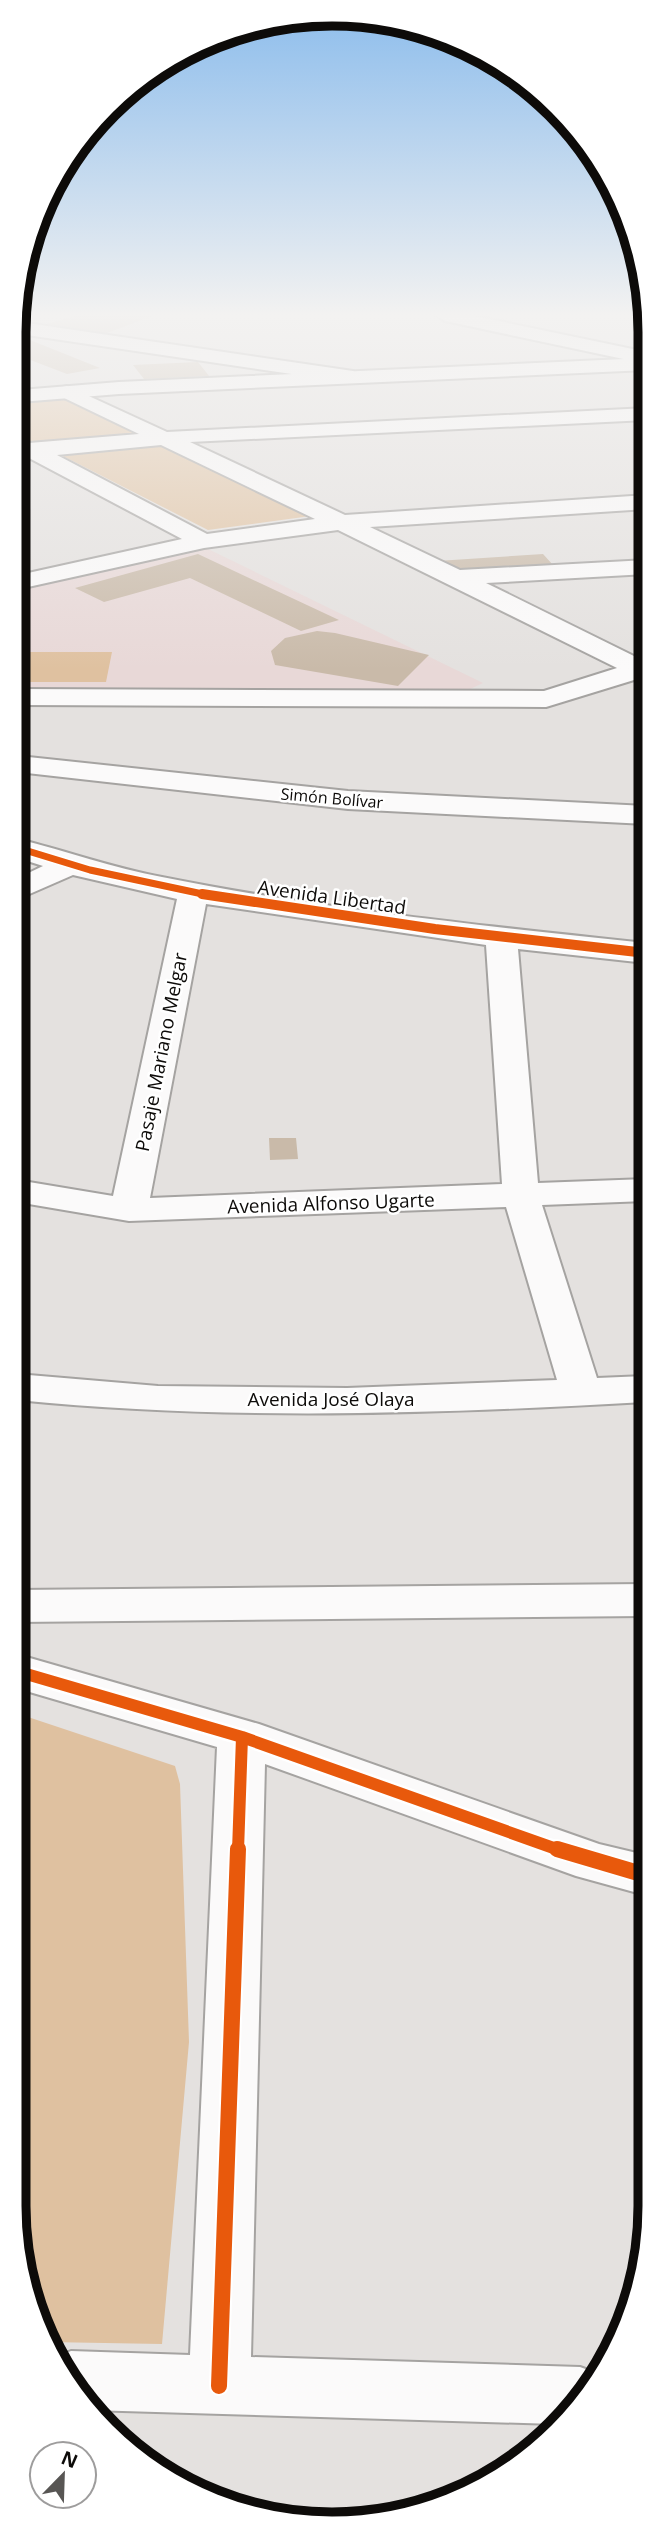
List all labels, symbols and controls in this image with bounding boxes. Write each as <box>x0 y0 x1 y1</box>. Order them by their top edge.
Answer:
street label: Simón Bolívar <box>280 783 385 813</box>
street label: Avenida Libertad <box>256 874 408 920</box>
street label: Pasaje Mariano Melgar <box>129 950 193 1154</box>
street label: Avenida Alfonso Ugarte <box>227 1186 435 1220</box>
street label: Avenida José Olaya <box>247 1386 415 1412</box>
north arrow <box>28 2440 98 2510</box>
text: N <box>57 2444 82 2474</box>

